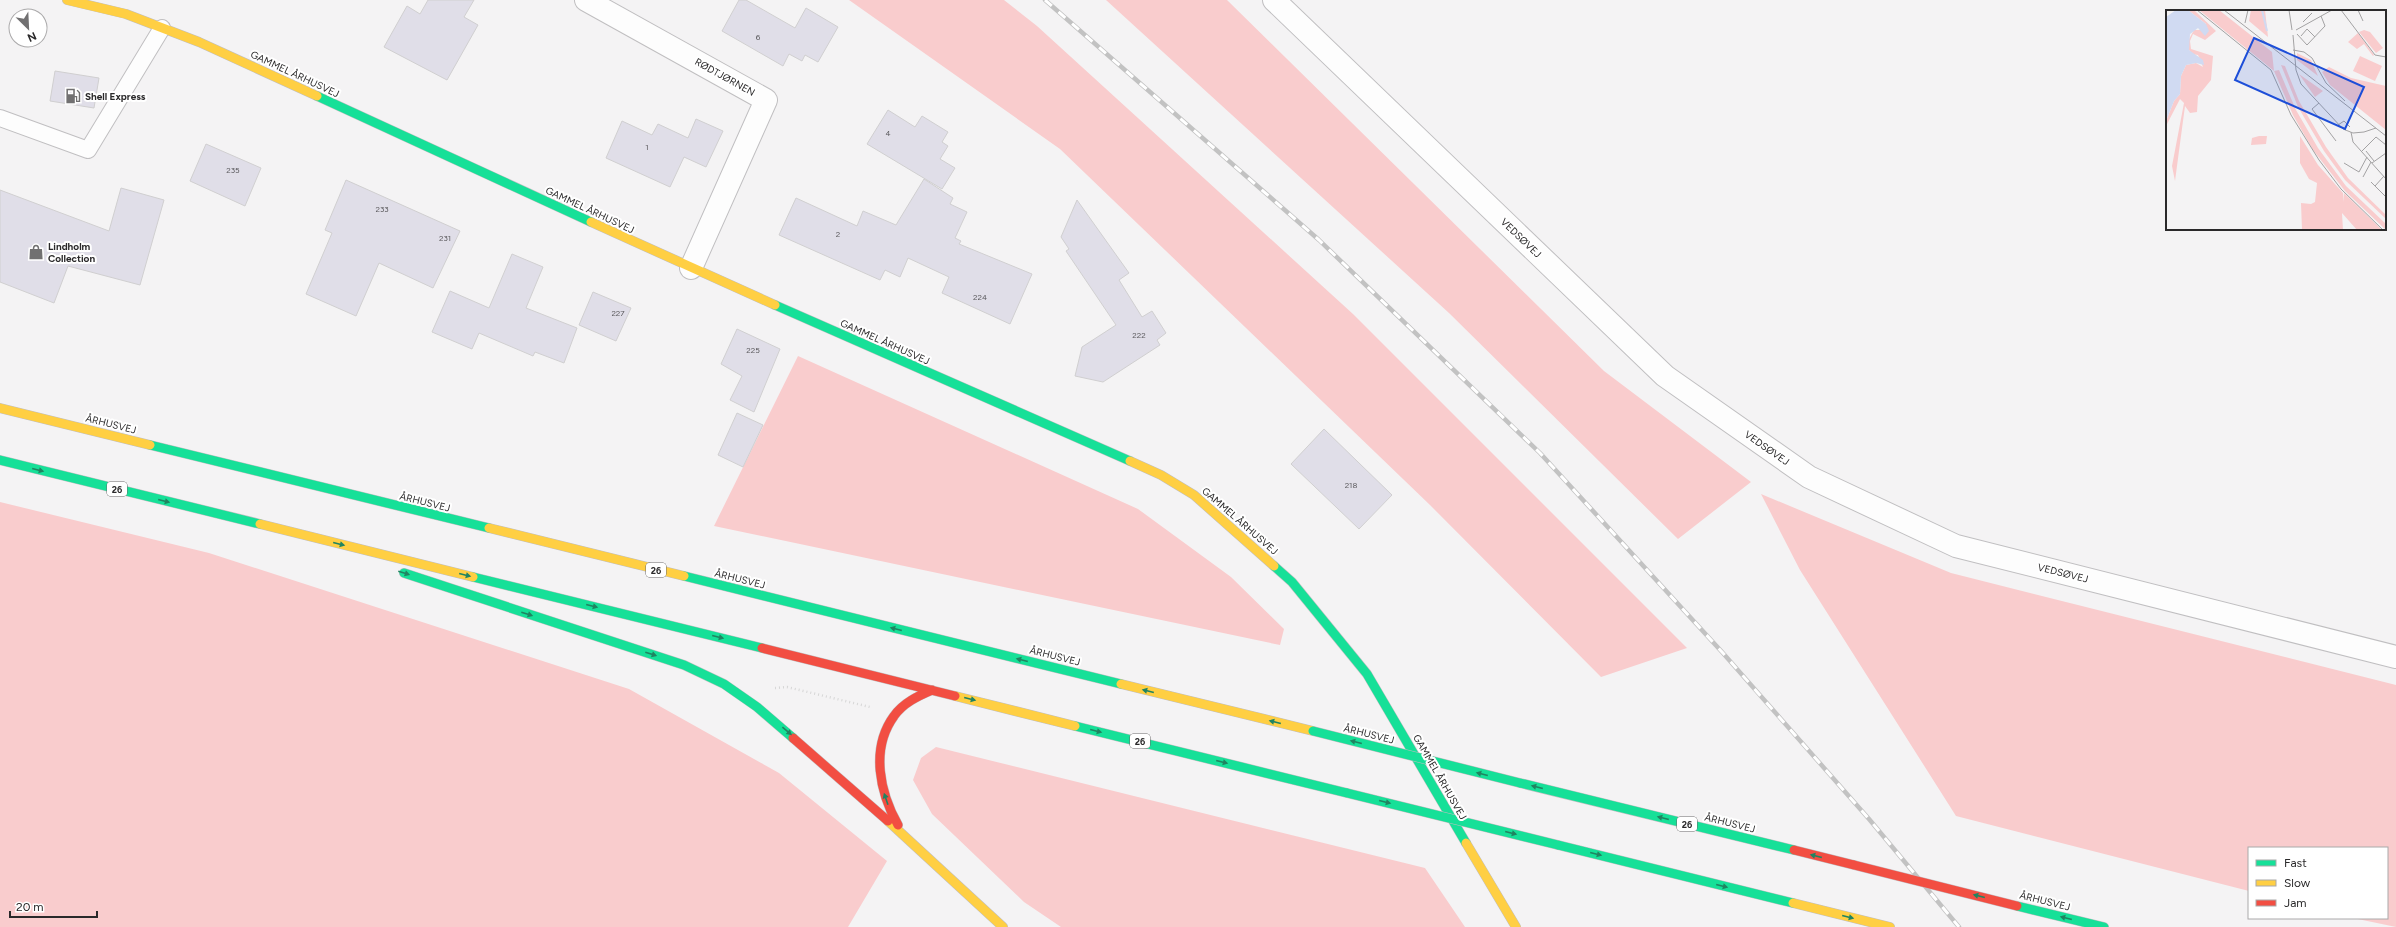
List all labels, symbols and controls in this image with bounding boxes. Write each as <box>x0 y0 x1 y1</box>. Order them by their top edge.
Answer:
north arrow <box>8 8 48 48</box>
inset map <box>2166 10 2386 230</box>
text: N <box>25 29 38 44</box>
house number: 6 <box>756 32 761 42</box>
street label: GAMMEL ÅRHUSVEJ <box>248 48 342 100</box>
street label: RØDTJØRNEN <box>693 55 757 99</box>
fuel station icon: Shell Express <box>64 87 82 105</box>
place label: Shell Express <box>85 90 146 103</box>
house number: 4 <box>886 128 891 138</box>
house number: 1 <box>645 142 649 152</box>
house number: 235 <box>226 165 240 175</box>
street label: GAMMEL ÅRHUSVEJ <box>543 184 637 236</box>
house number: 233 <box>375 204 389 214</box>
street label: VEDSØVEJ <box>1498 215 1544 261</box>
house number: 2 <box>836 229 840 239</box>
house number: 231 <box>439 233 451 243</box>
place label: Lindholm Collection <box>48 240 95 265</box>
shop icon: Lindholm Collection <box>27 243 45 261</box>
house number: 224 <box>973 292 987 302</box>
house number: 227 <box>611 308 625 318</box>
street label: GAMMEL ÅRHUSVEJ <box>838 316 932 368</box>
house number: 222 <box>1132 330 1146 340</box>
house number: 225 <box>746 345 760 355</box>
street label: ÅRHUSVEJ <box>84 411 138 437</box>
street label: VEDSØVEJ <box>1742 428 1792 468</box>
one-way arrow <box>32 467 44 473</box>
house number: 218 <box>1345 480 1357 490</box>
road number: 26 <box>107 482 127 496</box>
street label: GAMMEL ÅRHUSVEJ <box>1199 484 1281 558</box>
street label: ÅRHUSVEJ <box>398 489 452 515</box>
one-way arrow <box>158 498 170 504</box>
one-way arrow <box>333 541 345 547</box>
street label: VEDSØVEJ <box>2036 560 2090 586</box>
road number: 26 <box>646 563 666 577</box>
street label: ÅRHUSVEJ <box>713 566 767 592</box>
one-way arrow <box>398 570 410 576</box>
one-way arrow <box>460 572 472 578</box>
one-way arrow <box>586 603 598 609</box>
one-way arrow <box>521 611 533 617</box>
one-way arrow <box>890 625 902 631</box>
one-way arrow <box>712 634 724 640</box>
street label: ÅRHUSVEJ <box>1028 643 1082 669</box>
one-way arrow <box>645 651 657 657</box>
one-way arrow <box>1016 656 1028 662</box>
one-way arrow <box>1142 688 1154 694</box>
one-way arrow <box>964 697 976 703</box>
one-way arrow <box>1268 719 1280 725</box>
street label: ÅRHUSVEJ <box>1342 721 1396 747</box>
one-way arrow <box>781 727 792 736</box>
one-way arrow <box>1090 728 1102 734</box>
street label: GAMMEL ÅRHUSVEJ <box>1410 732 1470 822</box>
road number: 26 <box>1130 734 1150 748</box>
one-way arrow <box>1350 739 1362 745</box>
one-way arrow <box>1216 759 1228 765</box>
one-way arrow <box>1476 770 1489 776</box>
one-way arrow <box>1531 784 1543 790</box>
one-way arrow <box>883 793 889 805</box>
one-way arrow <box>1379 800 1391 806</box>
street label: ÅRHUSVEJ <box>1703 810 1757 836</box>
one-way arrow <box>1657 815 1669 821</box>
road number: 26 <box>1677 817 1697 831</box>
one-way arrow <box>1505 831 1518 837</box>
legend <box>2248 847 2388 919</box>
one-way arrow <box>1590 852 1602 858</box>
one-way arrow <box>1810 852 1823 858</box>
text: Fast <box>2284 856 2307 870</box>
text: Slow <box>2284 876 2311 890</box>
one-way arrow <box>1716 883 1728 889</box>
street label: ÅRHUSVEJ <box>2018 888 2072 914</box>
scale bar <box>10 893 97 919</box>
one-way arrow <box>1973 893 1985 899</box>
text: Jam <box>2284 896 2307 910</box>
text: 20 m <box>16 900 44 914</box>
one-way arrow <box>1842 914 1855 920</box>
one-way arrow <box>2060 914 2072 920</box>

